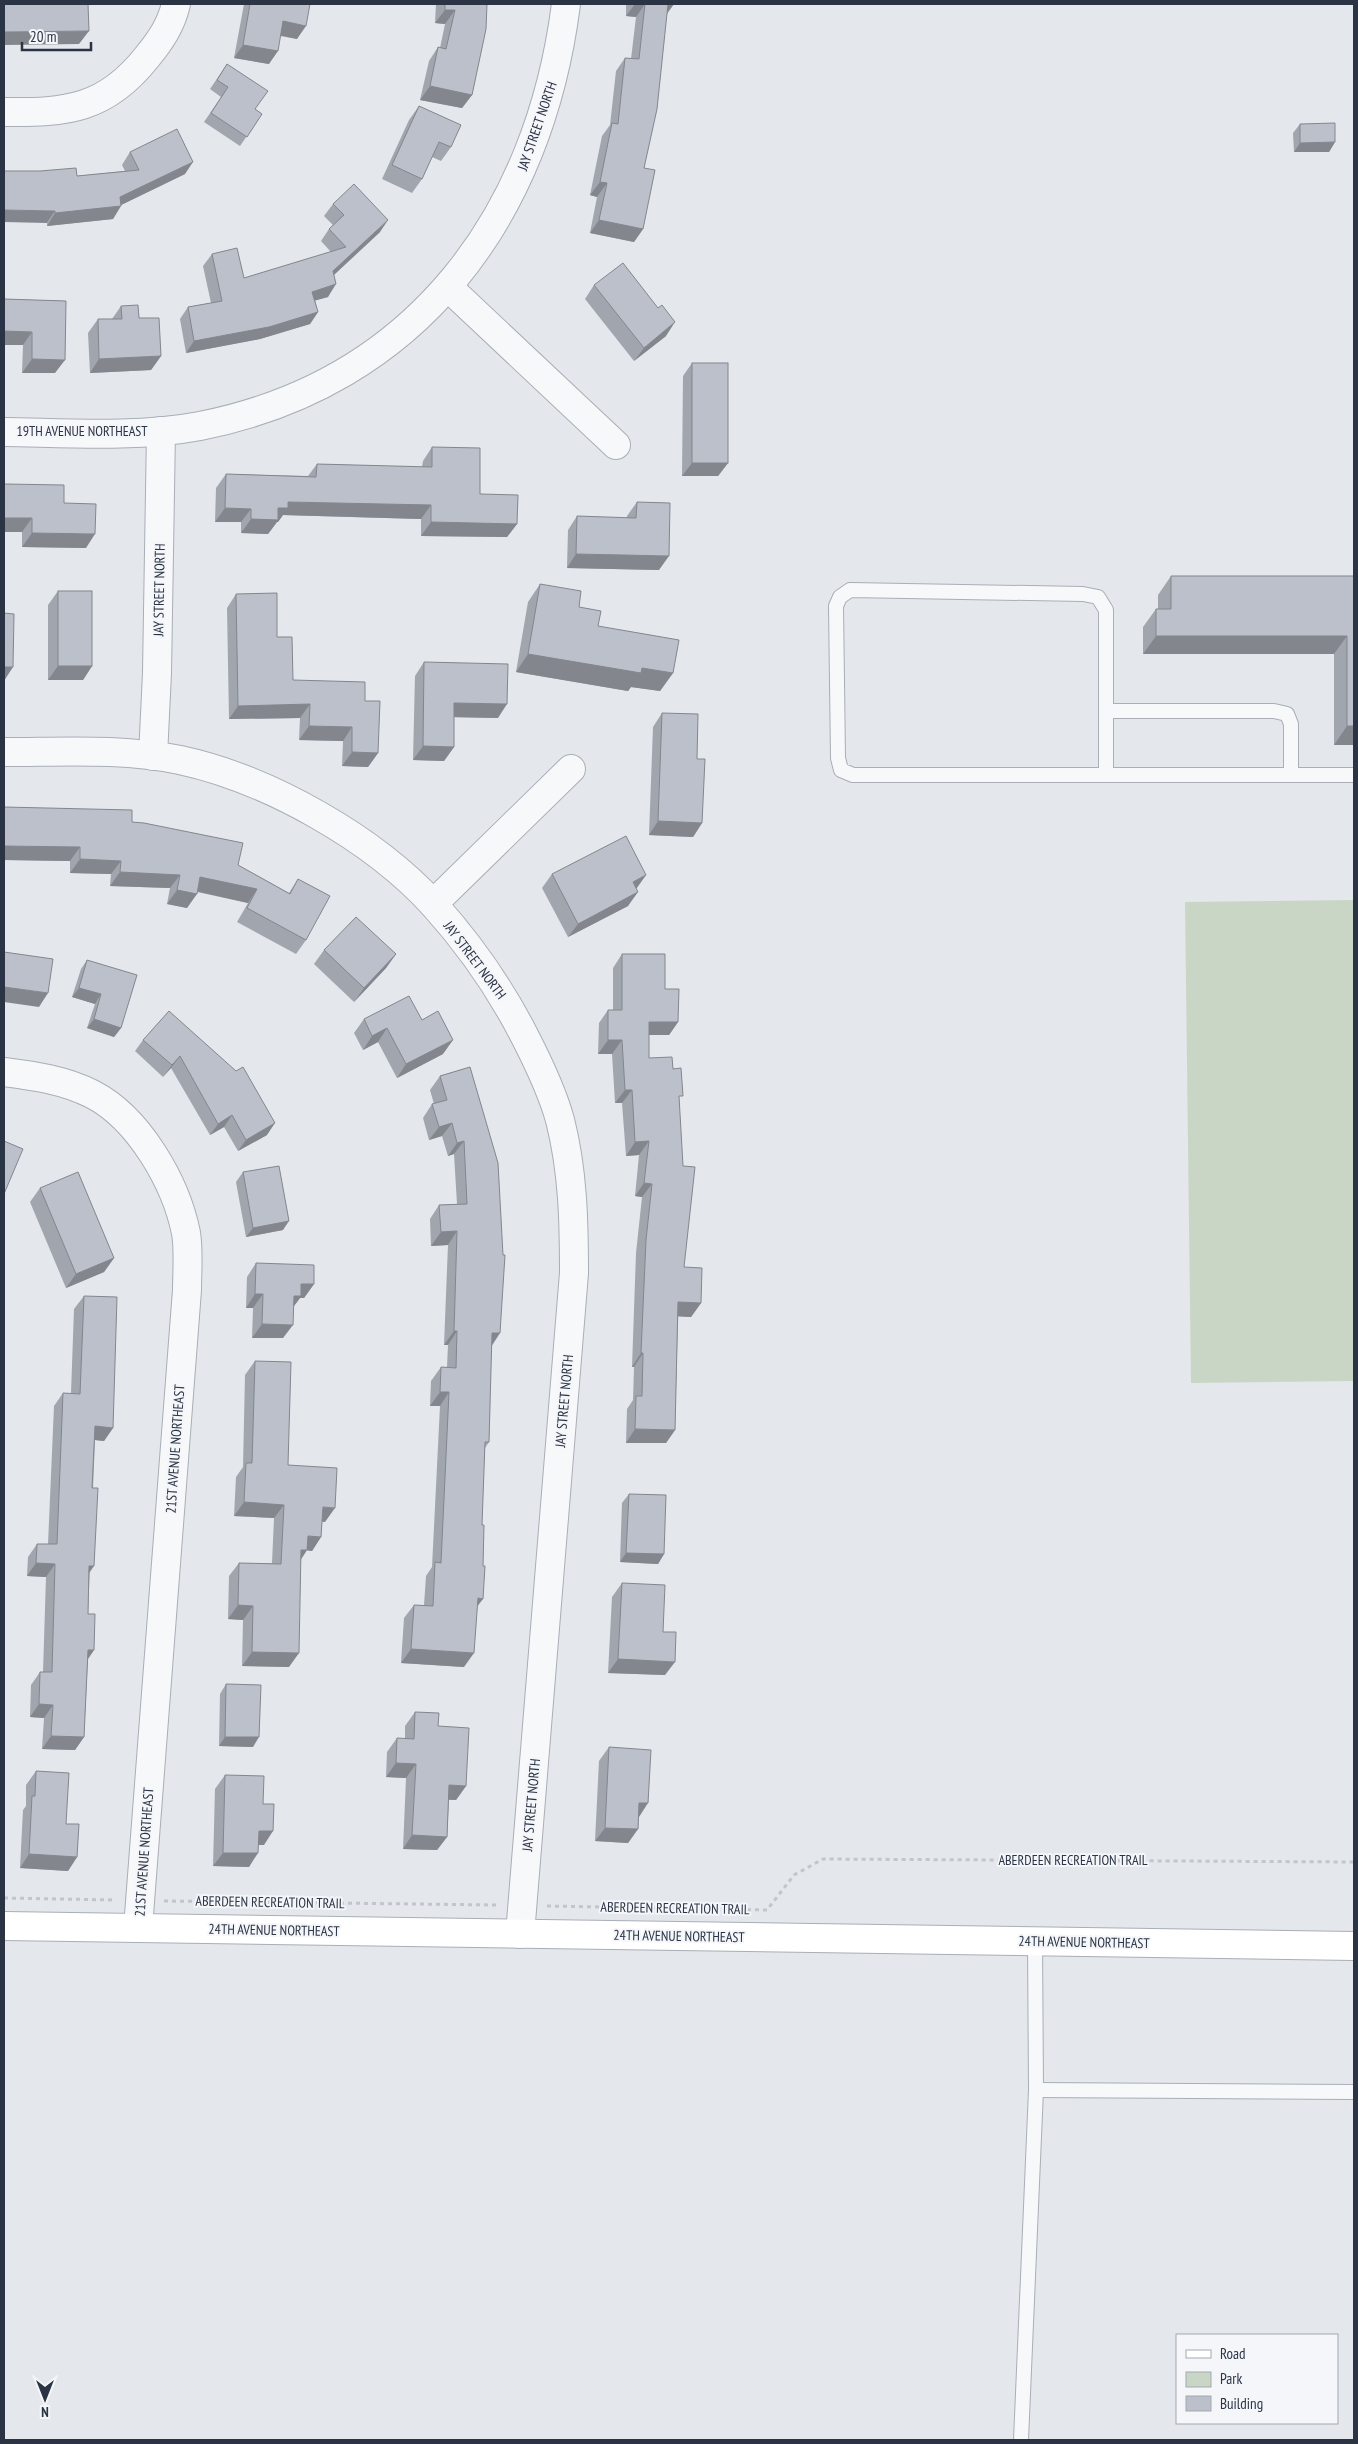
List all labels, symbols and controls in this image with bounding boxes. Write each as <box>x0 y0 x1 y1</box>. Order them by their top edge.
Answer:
scale bar <box>22 20 91 52</box>
text: 20 m <box>30 27 56 46</box>
street label: JAY STREET NORTH <box>513 79 561 174</box>
street label: 19TH AVENUE NORTHEAST <box>16 422 148 440</box>
street label: JAY STREET NORTH <box>149 543 169 638</box>
street label: JAY STREET NORTH <box>439 917 510 1003</box>
street label: JAY STREET NORTH <box>551 1354 577 1449</box>
street label: 21ST AVENUE NORTHEAST <box>162 1383 189 1514</box>
street label: JAY STREET NORTH <box>518 1758 544 1853</box>
street label: 21ST AVENUE NORTHEAST <box>131 1786 158 1917</box>
street label: ABERDEEN RECREATION TRAIL <box>998 1851 1148 1869</box>
street label: ABERDEEN RECREATION TRAIL <box>195 1892 345 1912</box>
street label: ABERDEEN RECREATION TRAIL <box>600 1898 750 1918</box>
street label: 24TH AVENUE NORTHEAST <box>208 1920 340 1940</box>
street label: 24TH AVENUE NORTHEAST <box>613 1926 745 1946</box>
street label: 24TH AVENUE NORTHEAST <box>1018 1932 1150 1952</box>
legend <box>1176 2334 1338 2424</box>
text: Road <box>1220 2344 1246 2363</box>
text: Park <box>1220 2369 1242 2388</box>
north arrow <box>20 2374 70 2424</box>
text: Building <box>1220 2394 1263 2413</box>
text: N <box>41 2403 49 2421</box>

